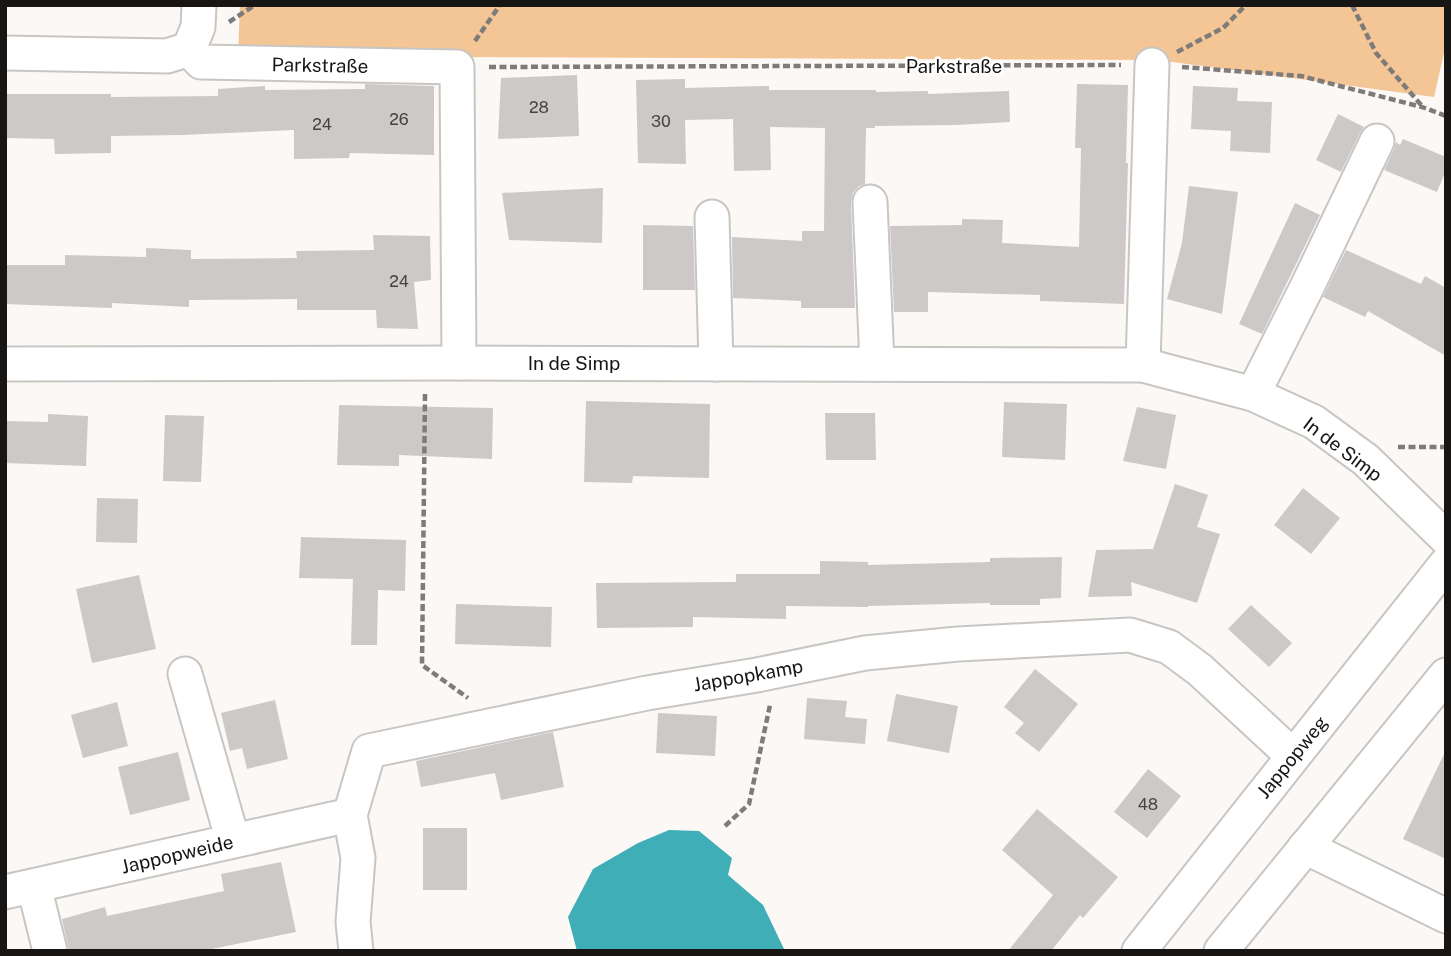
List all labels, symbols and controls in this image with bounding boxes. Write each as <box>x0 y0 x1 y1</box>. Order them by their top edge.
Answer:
street label: Parkstraße <box>271 53 369 77</box>
street label: Parkstraße <box>906 55 1002 77</box>
house number: 28 <box>529 98 549 117</box>
house number: 26 <box>389 110 409 129</box>
house number: 30 <box>651 112 671 131</box>
house number: 24 <box>312 115 332 134</box>
house number: 24 <box>389 272 409 291</box>
street label: In de Simp <box>528 352 620 374</box>
street label: In de Simp <box>1299 412 1387 486</box>
street label: Jappopkamp <box>691 655 805 695</box>
street label: Jappopweg <box>1252 711 1332 803</box>
house number: 48 <box>1138 795 1158 814</box>
street label: Jappopweide <box>119 830 235 878</box>

